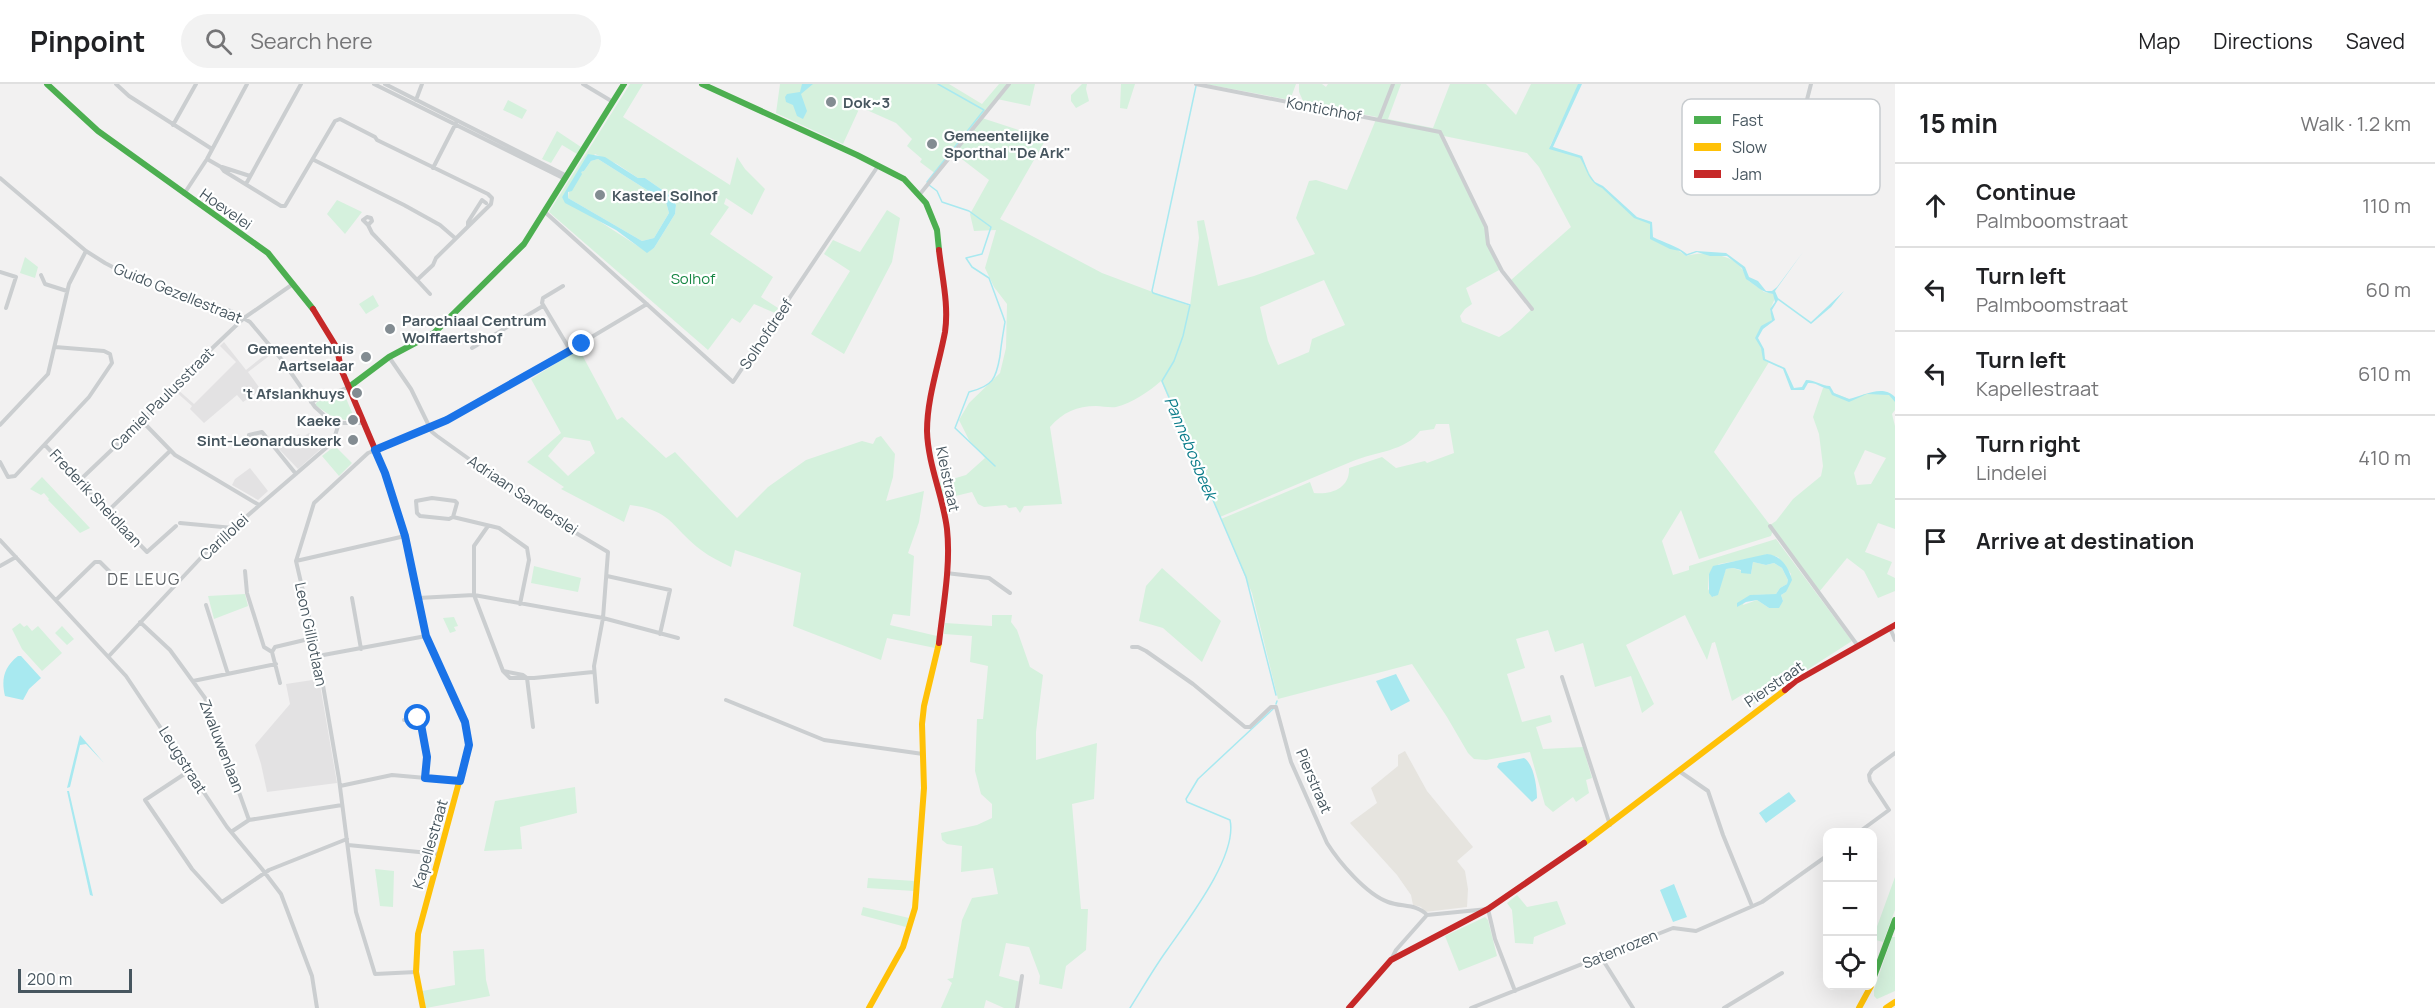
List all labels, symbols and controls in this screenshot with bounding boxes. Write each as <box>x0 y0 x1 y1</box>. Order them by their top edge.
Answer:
search box <box>181 14 601 68</box>
text: Pinpoint <box>30 22 145 60</box>
icon: search <box>202 25 235 58</box>
text: Search here <box>250 26 373 56</box>
text: Map <box>2139 27 2180 55</box>
text: Directions <box>2213 27 2313 55</box>
text: Saved <box>2346 27 2405 55</box>
street label: Kontichhof <box>1285 91 1364 127</box>
place label: Dok~3 <box>843 92 890 113</box>
marker: Dok~3 <box>824 95 838 109</box>
legend <box>1682 99 1880 195</box>
text: 15 min <box>1919 105 1998 141</box>
text: Fast <box>1732 109 1763 131</box>
text: Walk · 1.2 km <box>2301 110 2411 137</box>
place label: Gemeentelijke Sporthal "De Ark" <box>944 125 1071 163</box>
text: Slow <box>1732 136 1767 158</box>
marker: Gemeentelijke Sporthal "De Ark" <box>925 137 939 151</box>
text: Jam <box>1732 163 1762 185</box>
text: Continue <box>1976 177 2076 207</box>
street label: Hoevelei <box>196 183 256 235</box>
place label: Kasteel Solhof <box>612 185 718 206</box>
marker: Kasteel Solhof <box>593 188 607 202</box>
icon: ahead <box>1919 189 1952 222</box>
text: 110 m <box>2362 192 2411 219</box>
text: Palmboomstraat <box>1976 207 2128 234</box>
street label: Guido Gezellestraat <box>111 258 245 328</box>
text: Turn left <box>1976 261 2066 291</box>
park label: Solhof <box>671 268 716 289</box>
icon: left <box>1919 273 1952 306</box>
text: 60 m <box>2365 276 2411 303</box>
text: Palmboomstraat <box>1976 291 2128 318</box>
street label: Solhofdreef <box>735 294 798 374</box>
place label: Parochiaal Centrum Wolffaertshof <box>402 310 546 348</box>
marker: Parochiaal Centrum Wolffaertshof <box>383 322 397 336</box>
route end <box>568 330 594 356</box>
place label: Gemeentehuis Aartselaar <box>247 338 354 376</box>
street label: Camiel Paulusstraat <box>106 343 218 455</box>
text: Turn left <box>1976 345 2066 375</box>
marker: Gemeentehuis Aartselaar <box>359 350 373 364</box>
icon: left <box>1919 357 1952 390</box>
text: 610 m <box>2358 360 2411 387</box>
text: Kapellestraat <box>1976 375 2099 402</box>
place label: 't Afslankhuys <box>243 383 345 404</box>
marker: 't Afslankhuys <box>350 386 364 400</box>
water label: Pannebosbeek <box>1159 393 1223 505</box>
place label: Kaeke <box>297 410 341 431</box>
marker: Kaeke <box>346 413 360 427</box>
text: Turn right <box>1976 429 2081 459</box>
place label: Sint-Leonarduskerk <box>197 430 342 451</box>
marker: Sint-Leonarduskerk <box>346 433 360 447</box>
icon: right <box>1919 441 1952 474</box>
street label: Frederik Sheidlaan <box>45 444 147 552</box>
street label: Kleistraat <box>931 444 965 514</box>
text: 410 m <box>2358 444 2411 471</box>
street label: Adriaan Sanderslei <box>464 450 582 540</box>
text: Lindelei <box>1976 459 2047 486</box>
street label: Carillolei <box>195 509 253 565</box>
icon: arrive <box>1919 525 1952 558</box>
text: Arrive at destination <box>1976 526 2194 556</box>
district label: DE LEUG <box>107 568 181 590</box>
street label: Leon Gilliotlaan <box>290 580 332 688</box>
street label: Pierstraat <box>1740 656 1808 712</box>
street label: Zwaluwenlaan <box>195 697 249 796</box>
route start <box>404 704 430 730</box>
street label: Leugstraat <box>154 722 212 798</box>
street label: Pierstraat <box>1291 746 1337 816</box>
street label: Kapellestraat <box>407 797 453 891</box>
map controls <box>1823 828 1877 990</box>
button: + <box>1823 828 1877 882</box>
button: − <box>1823 882 1877 936</box>
street label: Satenrozen <box>1579 924 1661 974</box>
button: locate <box>1823 936 1877 990</box>
scale bar <box>18 966 132 994</box>
text: 200 m <box>27 968 72 990</box>

